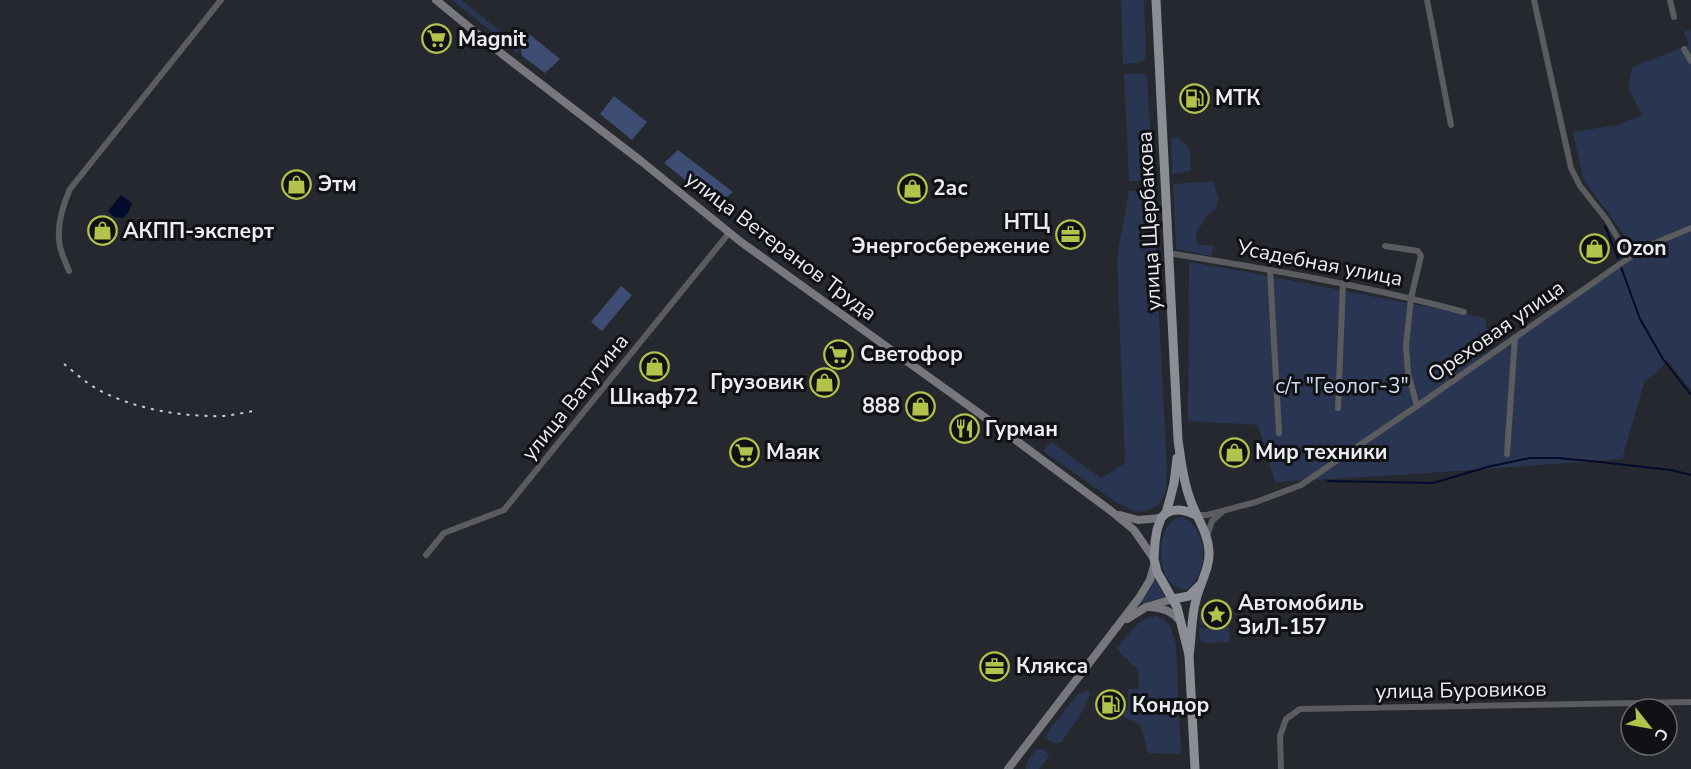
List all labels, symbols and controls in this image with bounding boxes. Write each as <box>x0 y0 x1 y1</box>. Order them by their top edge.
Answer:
supermarket icon: Magnit <box>421 23 453 55</box>
place label: Magnit <box>458 25 527 53</box>
fuel station icon: МТК <box>1178 82 1210 114</box>
place label: МТК <box>1215 84 1261 112</box>
street label: улица Щербакова <box>1130 131 1168 311</box>
street label: улица Ветеранов Труда <box>680 165 882 327</box>
shop icon: Этм <box>281 168 313 200</box>
place label: Этм <box>318 170 357 198</box>
shop icon: 2ас <box>896 172 928 204</box>
place label: 2ас <box>933 174 968 202</box>
place label: НТЦ Энергосбережение <box>851 208 1050 260</box>
shop icon: АКПП-эксперт <box>86 215 118 247</box>
place label: АКПП-эксперт <box>123 217 274 245</box>
office icon: НТЦ Энергосбережение <box>1055 218 1087 250</box>
shop icon: Ozon <box>1579 232 1611 264</box>
street label: Усадебная улица <box>1234 233 1405 293</box>
place label: Ozon <box>1616 234 1667 262</box>
street label: Ореховая улица <box>1422 273 1570 389</box>
street label: улица Ватутина <box>515 328 635 466</box>
supermarket icon: Светофор <box>823 338 855 370</box>
place label: Светофор <box>860 340 963 368</box>
shop icon: Шкаф72 <box>638 350 670 382</box>
shop icon: Грузовик <box>809 366 841 398</box>
place label: Грузовик <box>710 368 804 396</box>
park label: с/т "Геолог-3" <box>1275 372 1409 400</box>
place label: Шкаф72 <box>610 383 698 411</box>
shop icon: 888 <box>905 390 937 422</box>
place label: 888 <box>862 392 900 420</box>
restaurant icon: Гурман <box>948 413 980 445</box>
place label: Гурман <box>985 415 1058 443</box>
supermarket icon: Маяк <box>729 436 761 468</box>
shop icon: Мир техники <box>1218 436 1250 468</box>
place label: Маяк <box>766 438 820 466</box>
place label: Мир техники <box>1255 438 1387 466</box>
place label: Автомобиль ЗиЛ-157 <box>1238 589 1364 641</box>
place icon: Автомобиль ЗиЛ-157 <box>1201 599 1233 631</box>
office icon: Клякса <box>979 650 1011 682</box>
place label: Клякса <box>1016 652 1088 680</box>
street label: улица Буровиков <box>1375 675 1547 705</box>
fuel station icon: Кондор <box>1095 689 1127 721</box>
place label: Кондор <box>1132 691 1209 719</box>
north arrow <box>1619 697 1679 757</box>
text: С <box>1649 724 1673 745</box>

